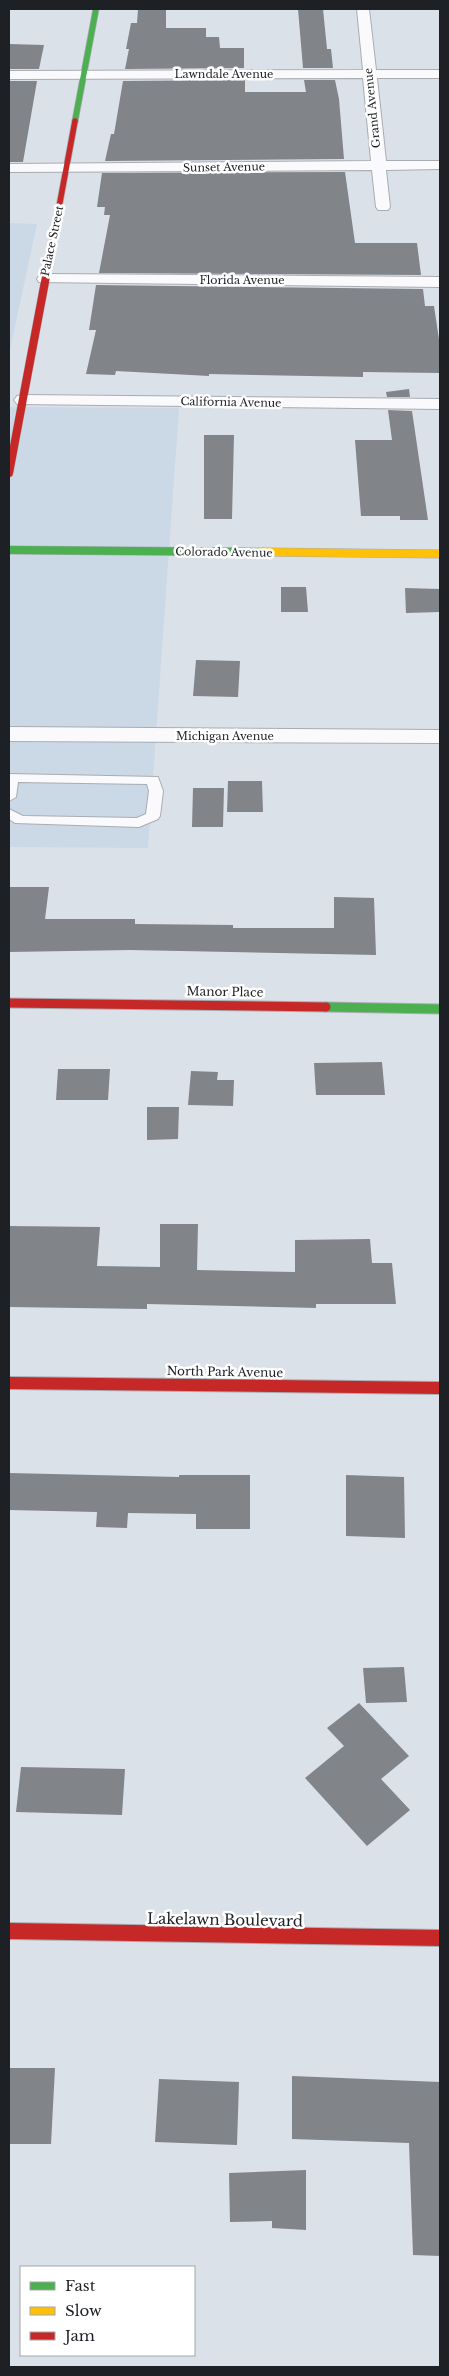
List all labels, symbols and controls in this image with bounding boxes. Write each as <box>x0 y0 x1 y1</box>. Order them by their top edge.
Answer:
street label: Lawndale Avenue <box>175 67 273 81</box>
street label: Grand Avenue <box>361 67 383 149</box>
street label: Sunset Avenue <box>183 159 265 175</box>
street label: Palace Street <box>38 204 66 277</box>
street label: Florida Avenue <box>199 273 285 287</box>
street label: California Avenue <box>180 394 282 410</box>
street label: Colorado Avenue <box>175 544 273 560</box>
street label: Michigan Avenue <box>176 729 274 743</box>
street label: Manor Place <box>186 983 264 1000</box>
street label: North Park Avenue <box>167 1363 284 1380</box>
street label: Lakelawn Boulevard <box>147 1909 303 1930</box>
legend <box>20 2266 195 2356</box>
text: Fast <box>65 2276 96 2295</box>
text: Slow <box>65 2301 102 2320</box>
text: Jam <box>63 2326 95 2345</box>

